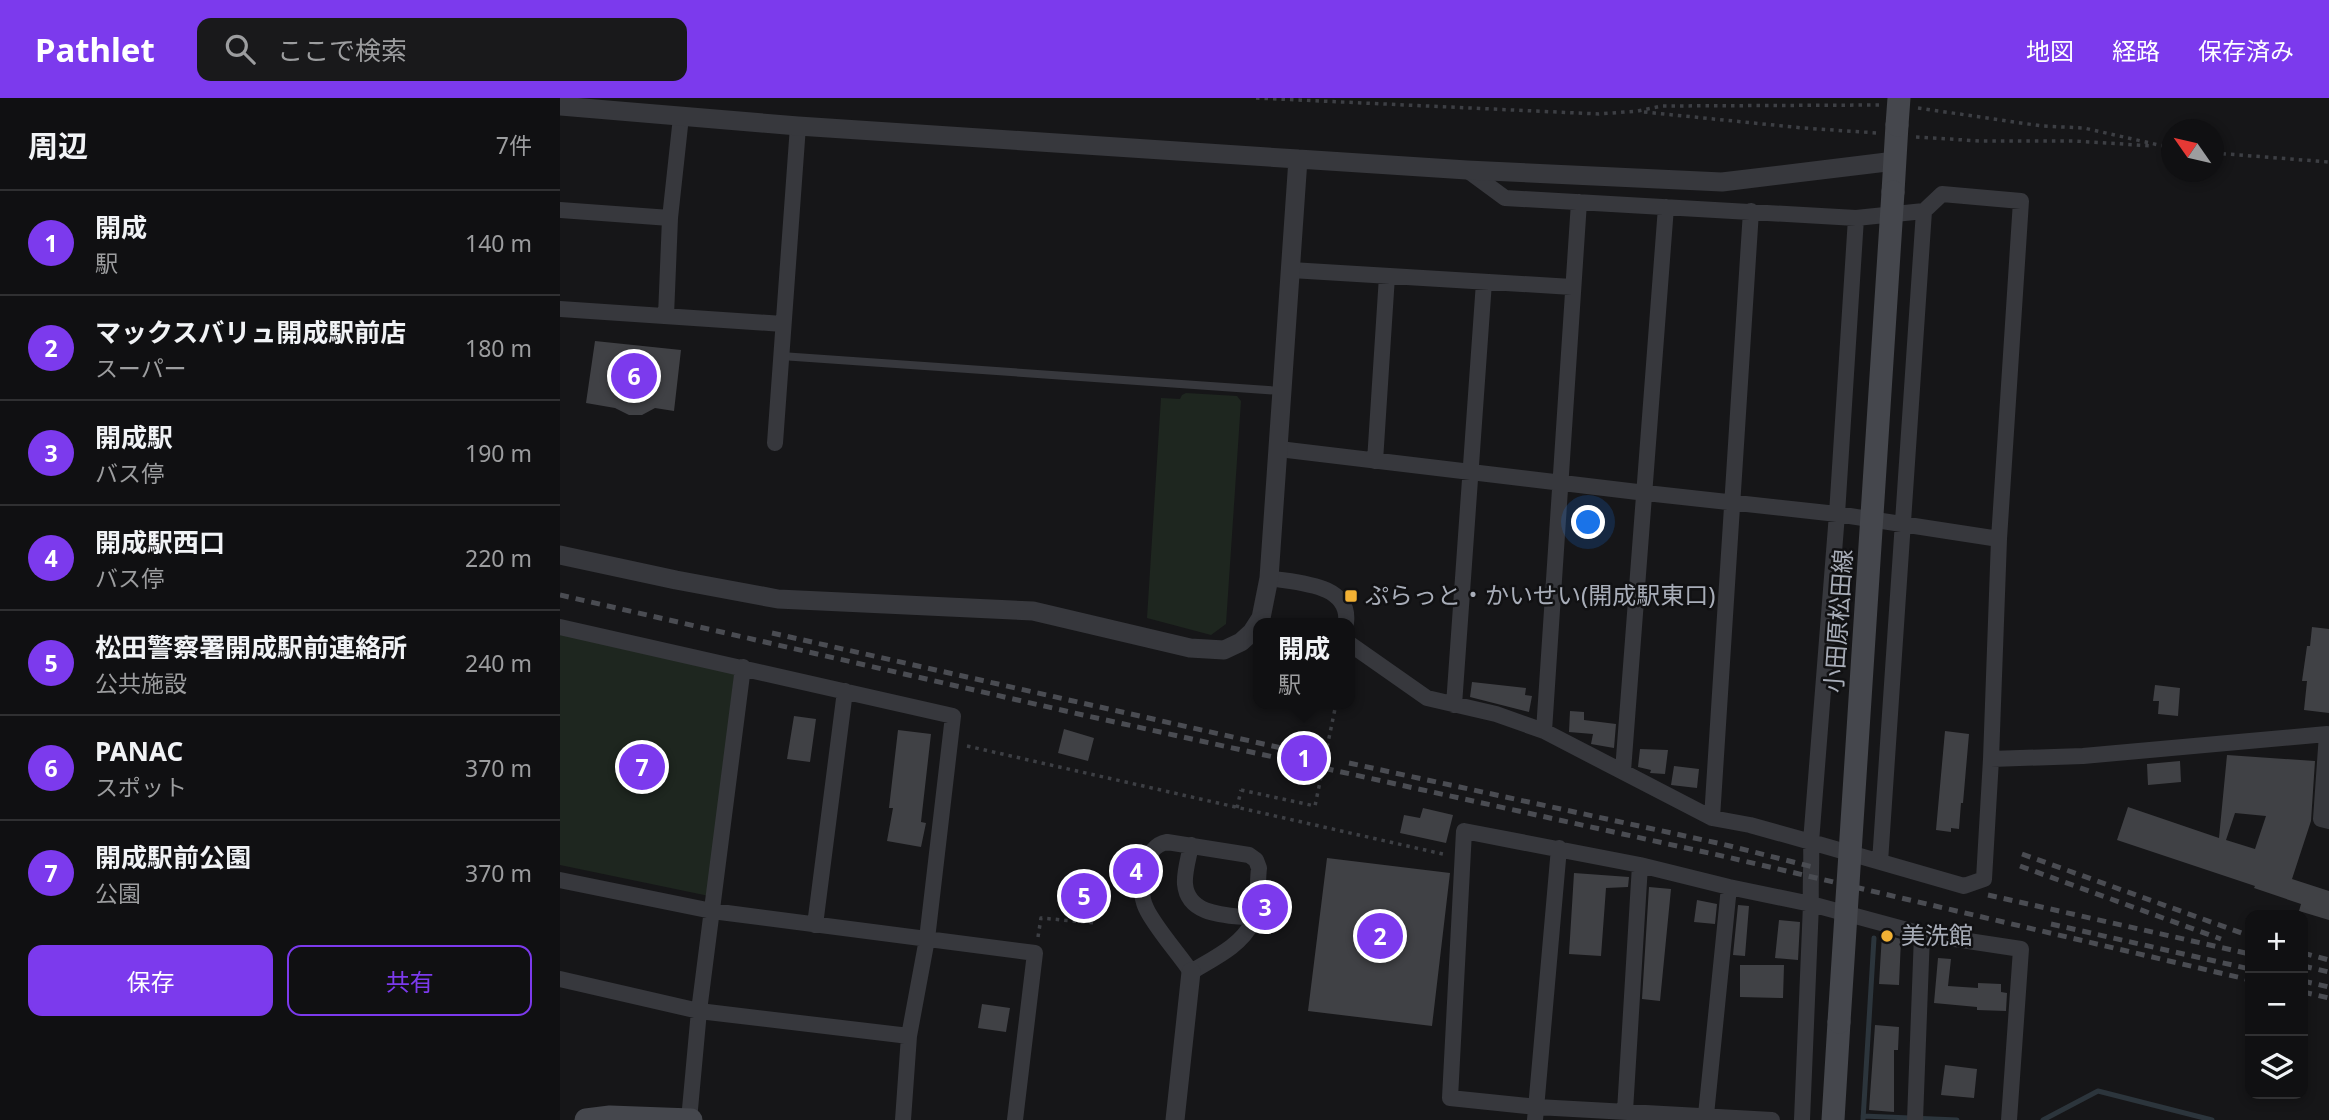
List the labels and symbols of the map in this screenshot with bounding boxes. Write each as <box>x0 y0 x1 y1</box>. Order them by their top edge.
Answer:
north arrow <box>2161 119 2224 182</box>
pin: 6 <box>611 350 657 402</box>
your location <box>1571 505 1605 539</box>
street label: 小田原松田線 <box>1816 548 1859 694</box>
place label: ぷらっと・かいせい(開成駅東口) <box>1365 578 1715 611</box>
marker: ぷらっと・かいせい(開成駅東口) <box>1343 588 1359 604</box>
pin: 1 <box>1281 732 1327 784</box>
pin: 7 <box>619 741 665 793</box>
pin: 4 <box>1113 845 1159 897</box>
pin: 5 <box>1061 870 1107 922</box>
pin: 3 <box>1242 881 1288 933</box>
pin: 2 <box>1357 910 1403 962</box>
place label: 美洗館 <box>1901 918 1973 951</box>
marker: 美洗館 <box>1879 928 1895 944</box>

